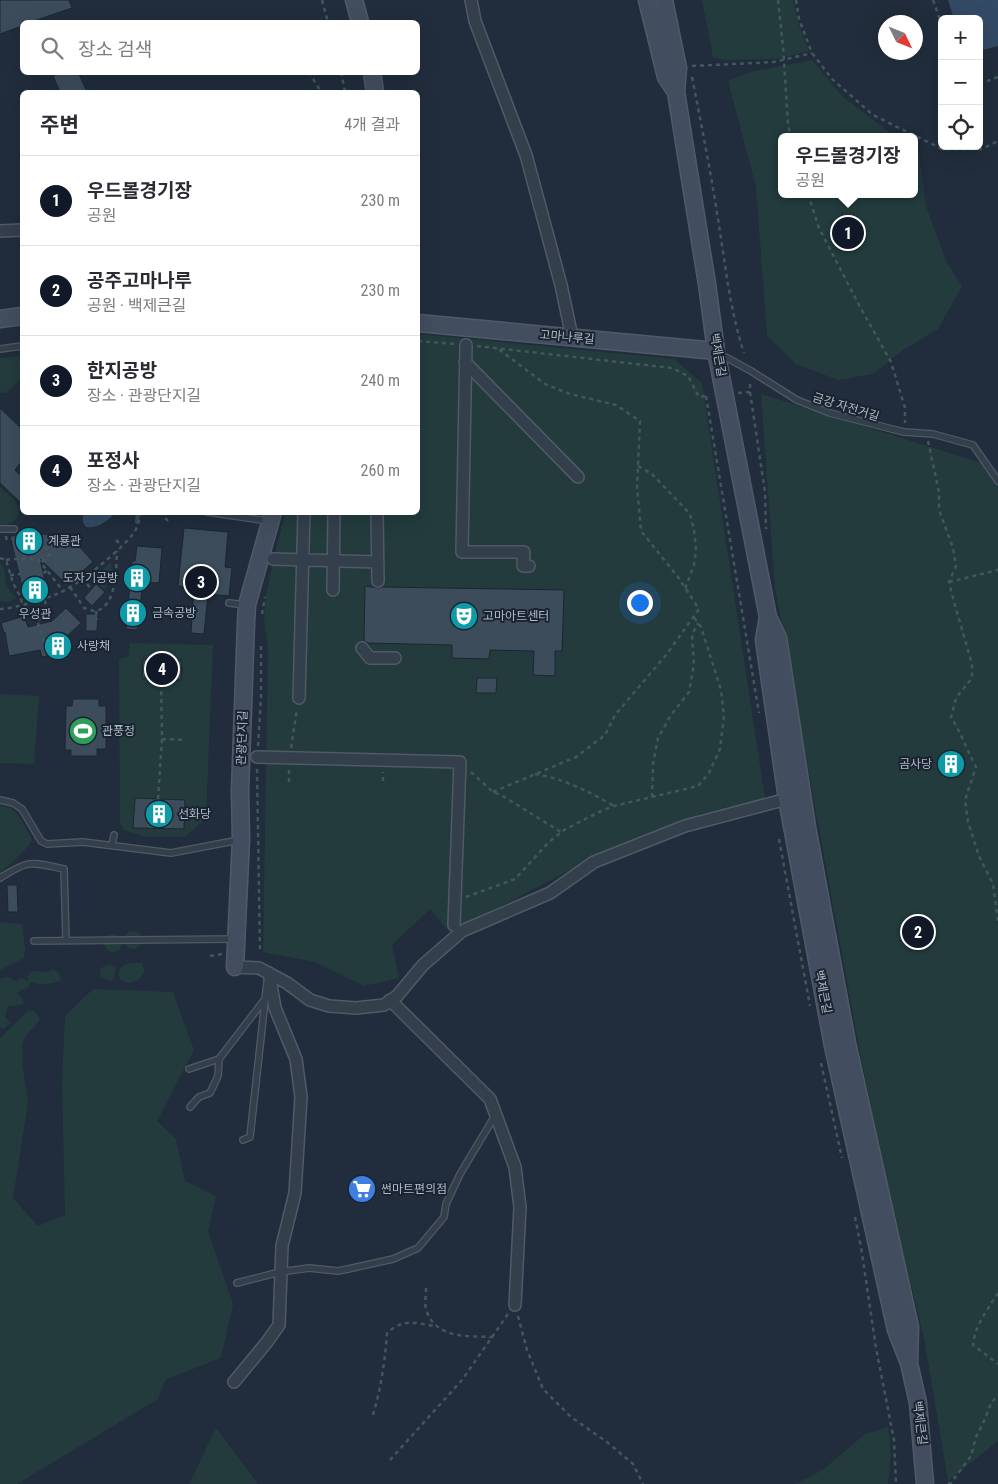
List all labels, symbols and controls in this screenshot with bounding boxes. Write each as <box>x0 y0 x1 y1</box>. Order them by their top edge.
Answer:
north arrow <box>878 15 923 60</box>
map controls <box>938 15 983 150</box>
button: + <box>938 15 983 60</box>
search box <box>20 20 420 75</box>
icon: search <box>38 34 66 62</box>
text: 장소 검색 <box>78 38 152 61</box>
button: − <box>938 60 983 105</box>
button: locate <box>938 105 983 150</box>
text: 주변 <box>40 113 79 137</box>
text: 4개 결과 <box>344 115 400 134</box>
popup <box>778 133 918 198</box>
text: 우드볼경기장 <box>796 144 900 167</box>
text: 공원 <box>796 171 825 190</box>
text: 우드볼경기장 <box>87 179 192 202</box>
text: 1 <box>52 191 60 210</box>
text: 230 m <box>361 191 400 210</box>
text: 공원 <box>87 206 116 225</box>
pin: 1 <box>832 214 864 252</box>
text: 공주고마나루 <box>87 269 192 292</box>
text: 2 <box>52 281 60 300</box>
text: 230 m <box>361 281 400 300</box>
text: 공원 · 백제큰길 <box>87 296 187 315</box>
street label: 고마나루길 <box>539 328 595 346</box>
street label: 백제큰길 <box>707 332 729 378</box>
text: 한지공방 <box>87 359 157 382</box>
text: 3 <box>52 371 60 390</box>
text: 240 m <box>361 371 400 390</box>
text: 장소 · 관광단지길 <box>87 386 201 405</box>
street label: 금강 자전거길 <box>811 390 881 424</box>
text: 포정사 <box>87 449 139 472</box>
text: 4 <box>52 461 60 480</box>
text: 260 m <box>361 461 400 480</box>
text: 장소 · 관광단지길 <box>87 476 201 495</box>
building icon: 계룡관 <box>14 526 44 556</box>
place label: 계룡관 <box>48 534 81 548</box>
building icon: 도자기공방 <box>122 563 152 593</box>
pin: 3 <box>185 563 217 601</box>
place label: 도자기공방 <box>63 571 118 585</box>
building icon: 우성관 <box>20 575 50 605</box>
your location <box>627 590 653 616</box>
building icon: 금속공방 <box>118 598 148 628</box>
theatre icon: 고마아트센터 <box>449 601 479 631</box>
place label: 금속공방 <box>152 606 196 620</box>
place label: 우성관 <box>18 607 52 621</box>
place label: 고마아트센터 <box>483 609 549 623</box>
building icon: 사랑채 <box>43 631 73 661</box>
place label: 사랑채 <box>77 639 110 653</box>
pin: 4 <box>146 650 178 688</box>
street label: 관광단지길 <box>234 710 250 766</box>
sports icon: 관풍정 <box>68 716 98 746</box>
place label: 관풍정 <box>102 724 135 738</box>
building icon: 곰사당 <box>936 749 966 779</box>
place label: 곰사당 <box>899 757 932 771</box>
building icon: 선화당 <box>144 799 174 829</box>
place label: 선화당 <box>178 807 211 821</box>
pin: 2 <box>902 913 934 951</box>
street label: 백제큰길 <box>812 969 834 1015</box>
supermarket icon: 썬마트편의점 <box>347 1174 377 1204</box>
place label: 썬마트편의점 <box>381 1182 447 1196</box>
street label: 백제큰길 <box>910 1400 930 1446</box>

